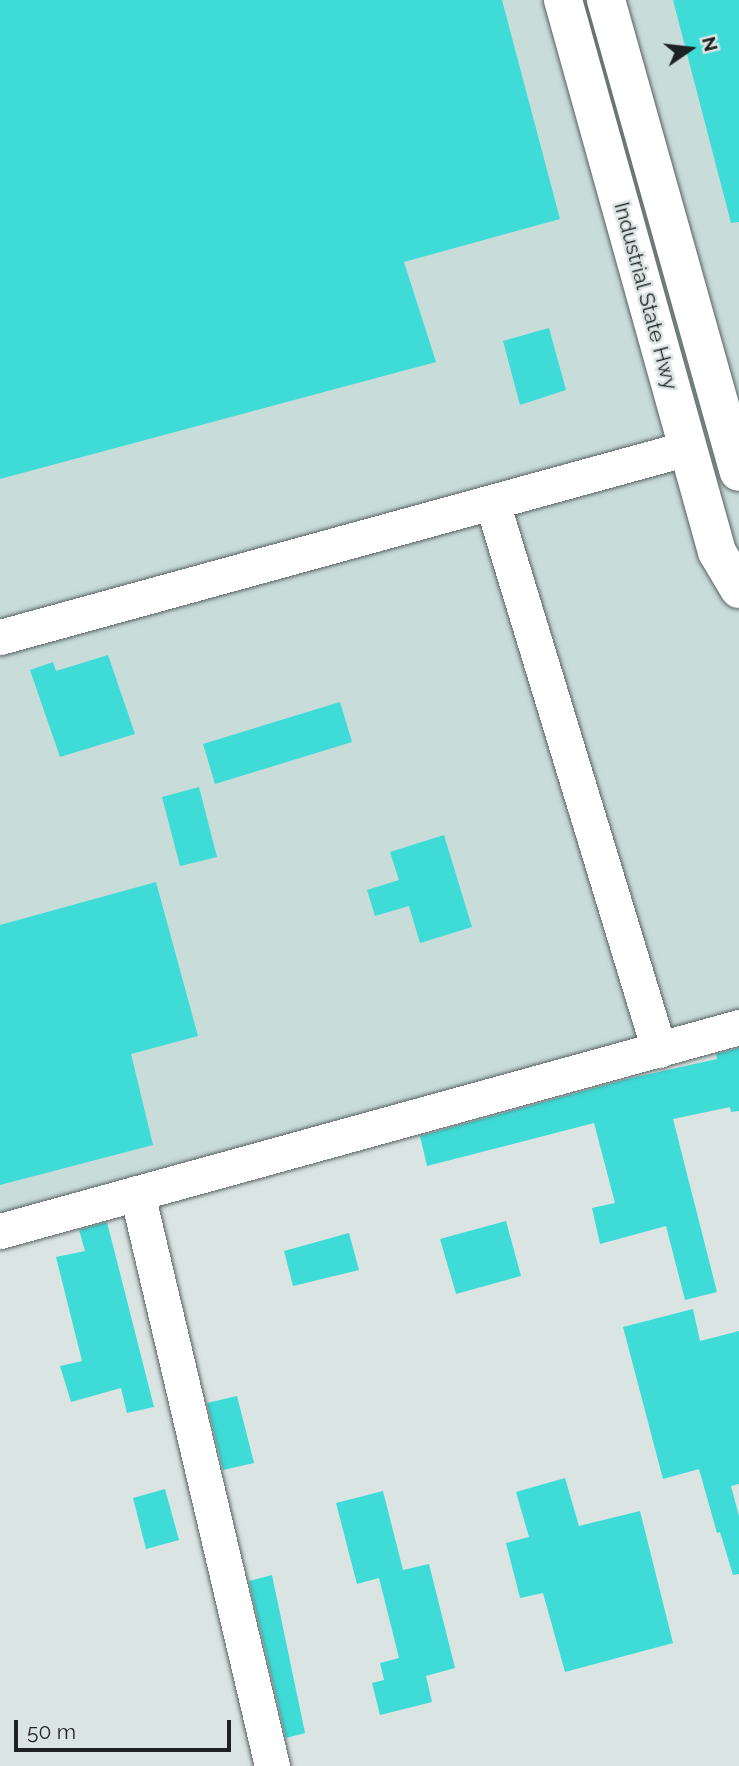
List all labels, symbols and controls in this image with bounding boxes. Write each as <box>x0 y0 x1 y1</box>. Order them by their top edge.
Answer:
north arrow <box>655 14 725 84</box>
text: N <box>698 34 723 54</box>
street label: Industrial State Hwy <box>609 199 683 393</box>
scale bar <box>18 1706 234 1750</box>
text: 50 m <box>27 1719 76 1744</box>

